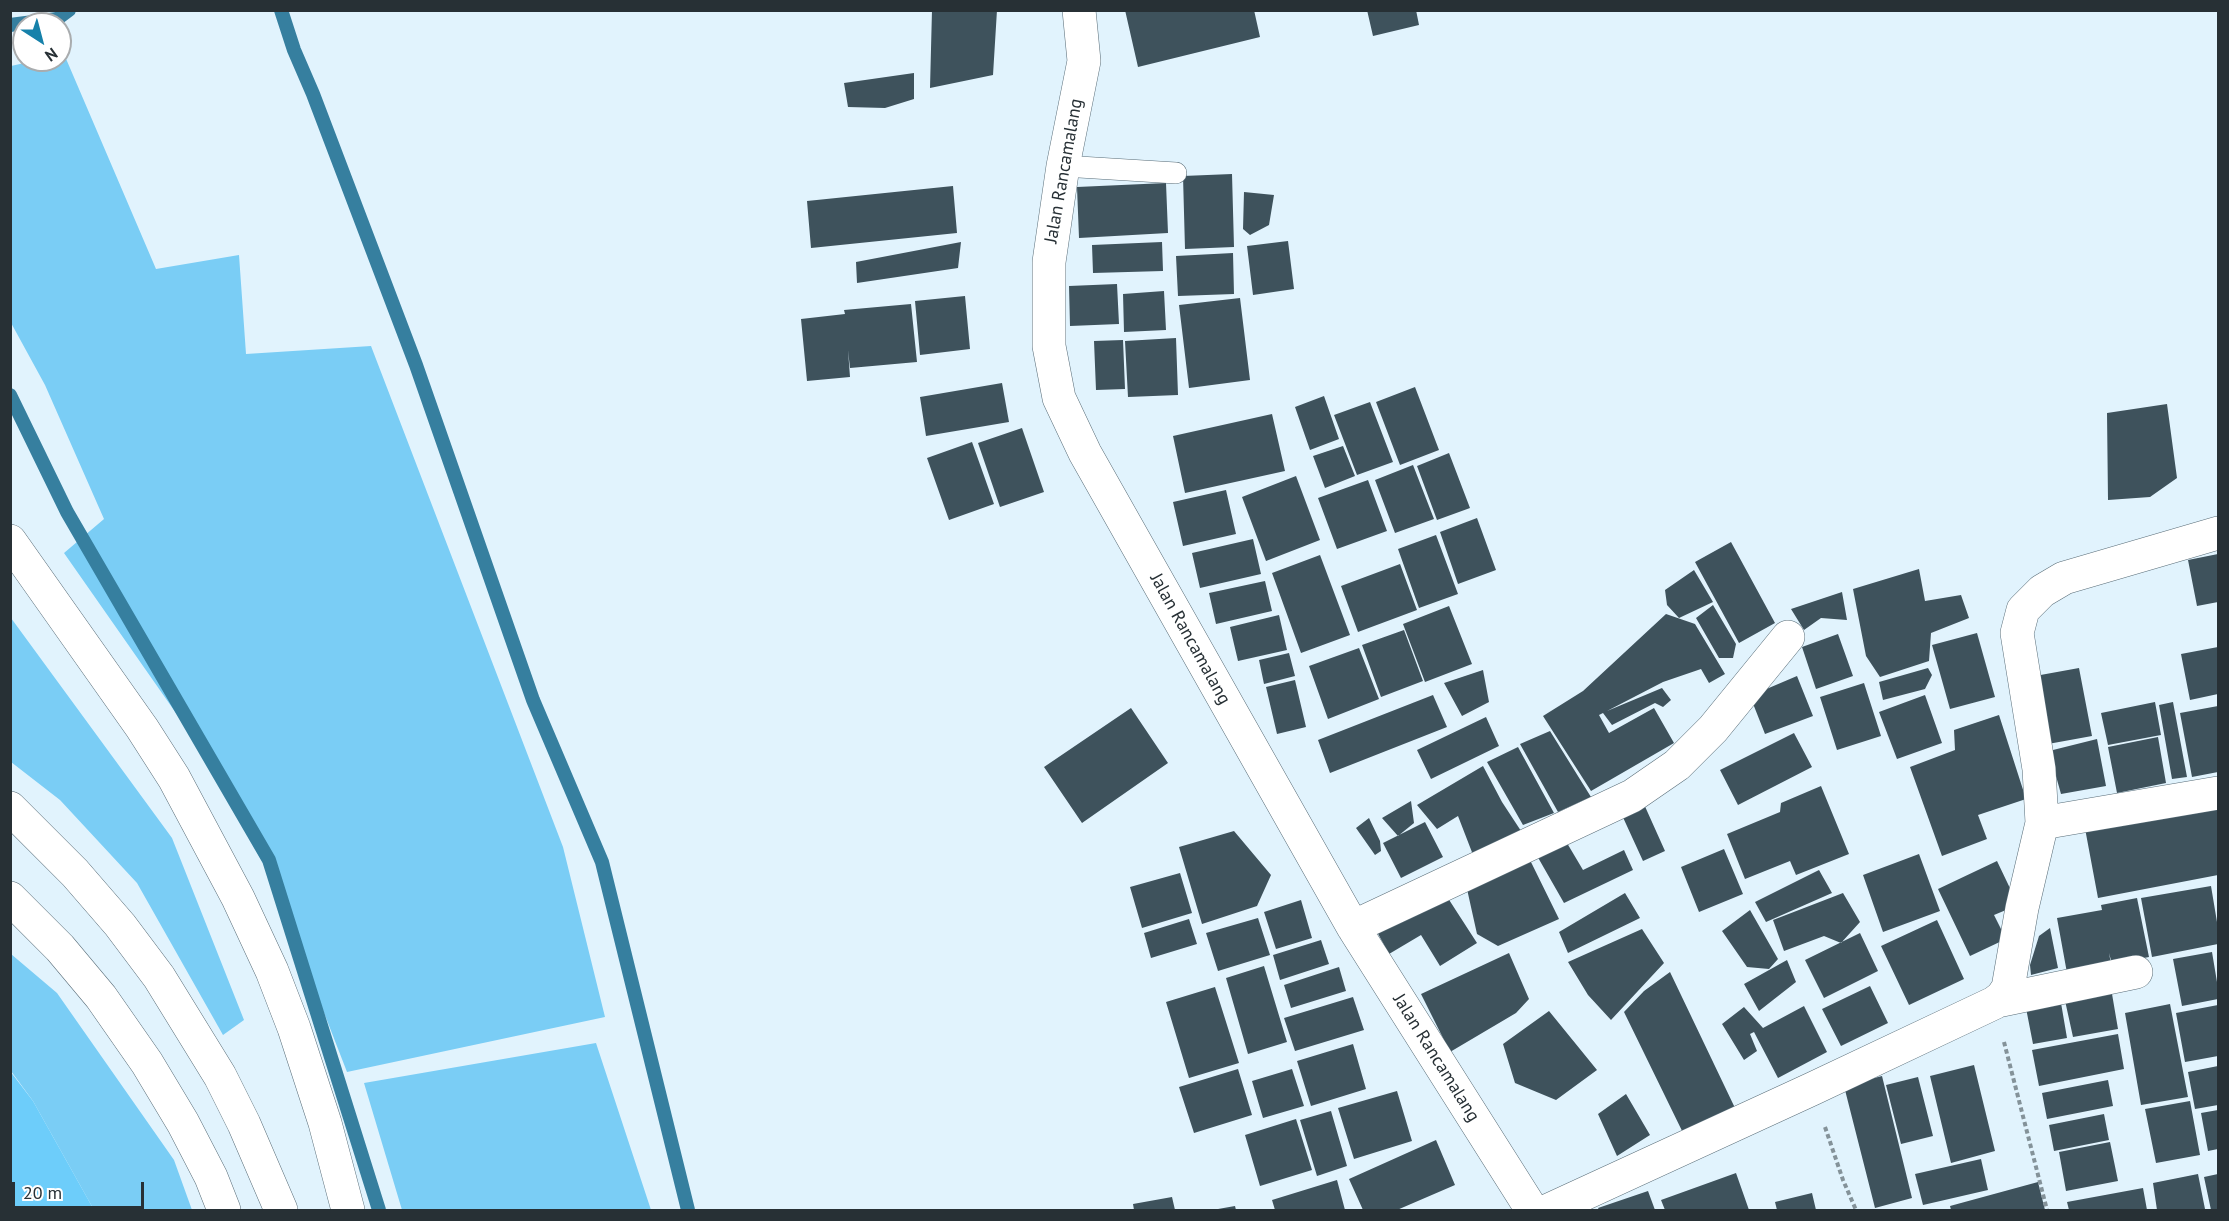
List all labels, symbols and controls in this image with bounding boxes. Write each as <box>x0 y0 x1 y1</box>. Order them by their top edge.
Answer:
north arrow <box>12 12 72 72</box>
text: N <box>41 44 62 66</box>
street label: Jalan Rancamalang <box>1041 97 1087 245</box>
street label: Jalan Rancamalang <box>1145 570 1235 708</box>
street label: Jalan Rancamalang <box>1388 990 1484 1126</box>
scale bar <box>15 1170 147 1208</box>
text: 20 m <box>23 1181 62 1204</box>

